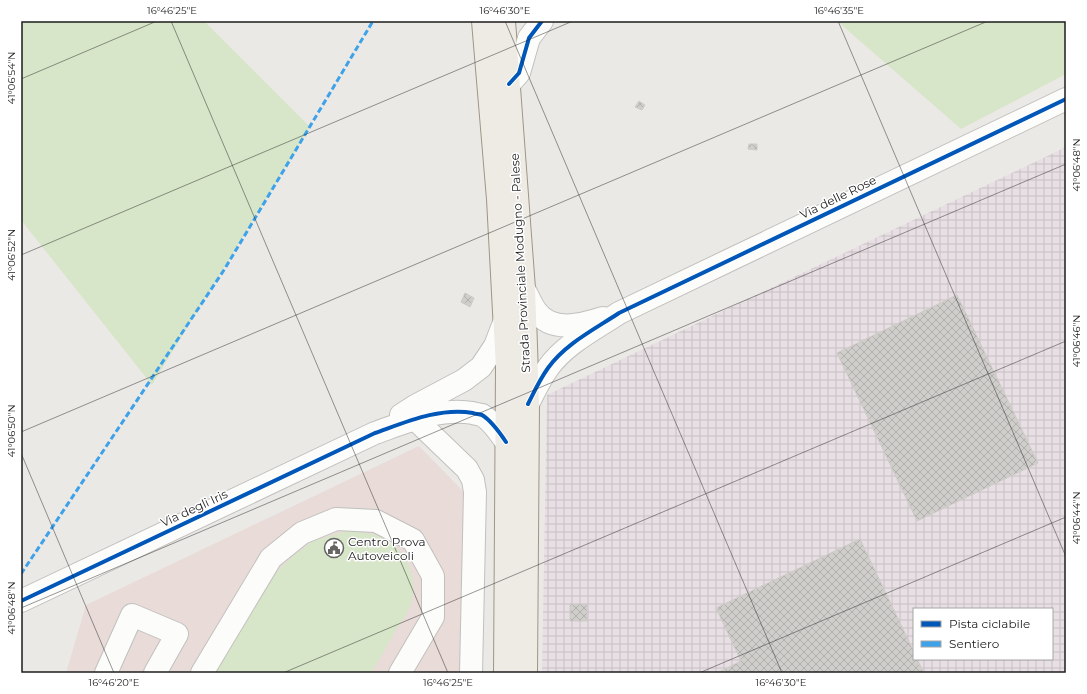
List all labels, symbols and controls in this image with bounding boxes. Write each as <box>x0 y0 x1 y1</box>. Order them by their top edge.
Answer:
text: 16°46'25"E <box>147 4 197 17</box>
text: 16°46'30"E <box>480 4 531 17</box>
text: 16°46'35"E <box>814 4 864 17</box>
text: 41°06'54"N <box>5 52 18 104</box>
text: 41°06'48"N <box>1070 138 1083 192</box>
street label: Strada Provinciale Modugno - Palese <box>507 153 533 373</box>
street label: Via delle Rose <box>797 172 879 222</box>
text: 41°06'52"N <box>5 229 18 281</box>
text: 41°06'46"N <box>1070 315 1083 367</box>
text: 41°06'50"N <box>5 404 18 458</box>
street label: Via degli Iris <box>158 486 230 530</box>
text: 41°06'44"N <box>1070 491 1083 545</box>
place label: Centro Prova Autoveicoli <box>348 534 426 563</box>
public building icon: Centro Prova Autoveicoli <box>323 537 345 559</box>
text: 41°06'48"N <box>5 581 18 635</box>
legend <box>913 608 1053 660</box>
text: Pista ciclabile <box>949 616 1030 631</box>
text: Sentiero <box>949 636 999 651</box>
text: 16°46'20"E <box>89 676 140 689</box>
text: 16°46'25"E <box>423 676 473 689</box>
text: 16°46'30"E <box>756 676 807 689</box>

